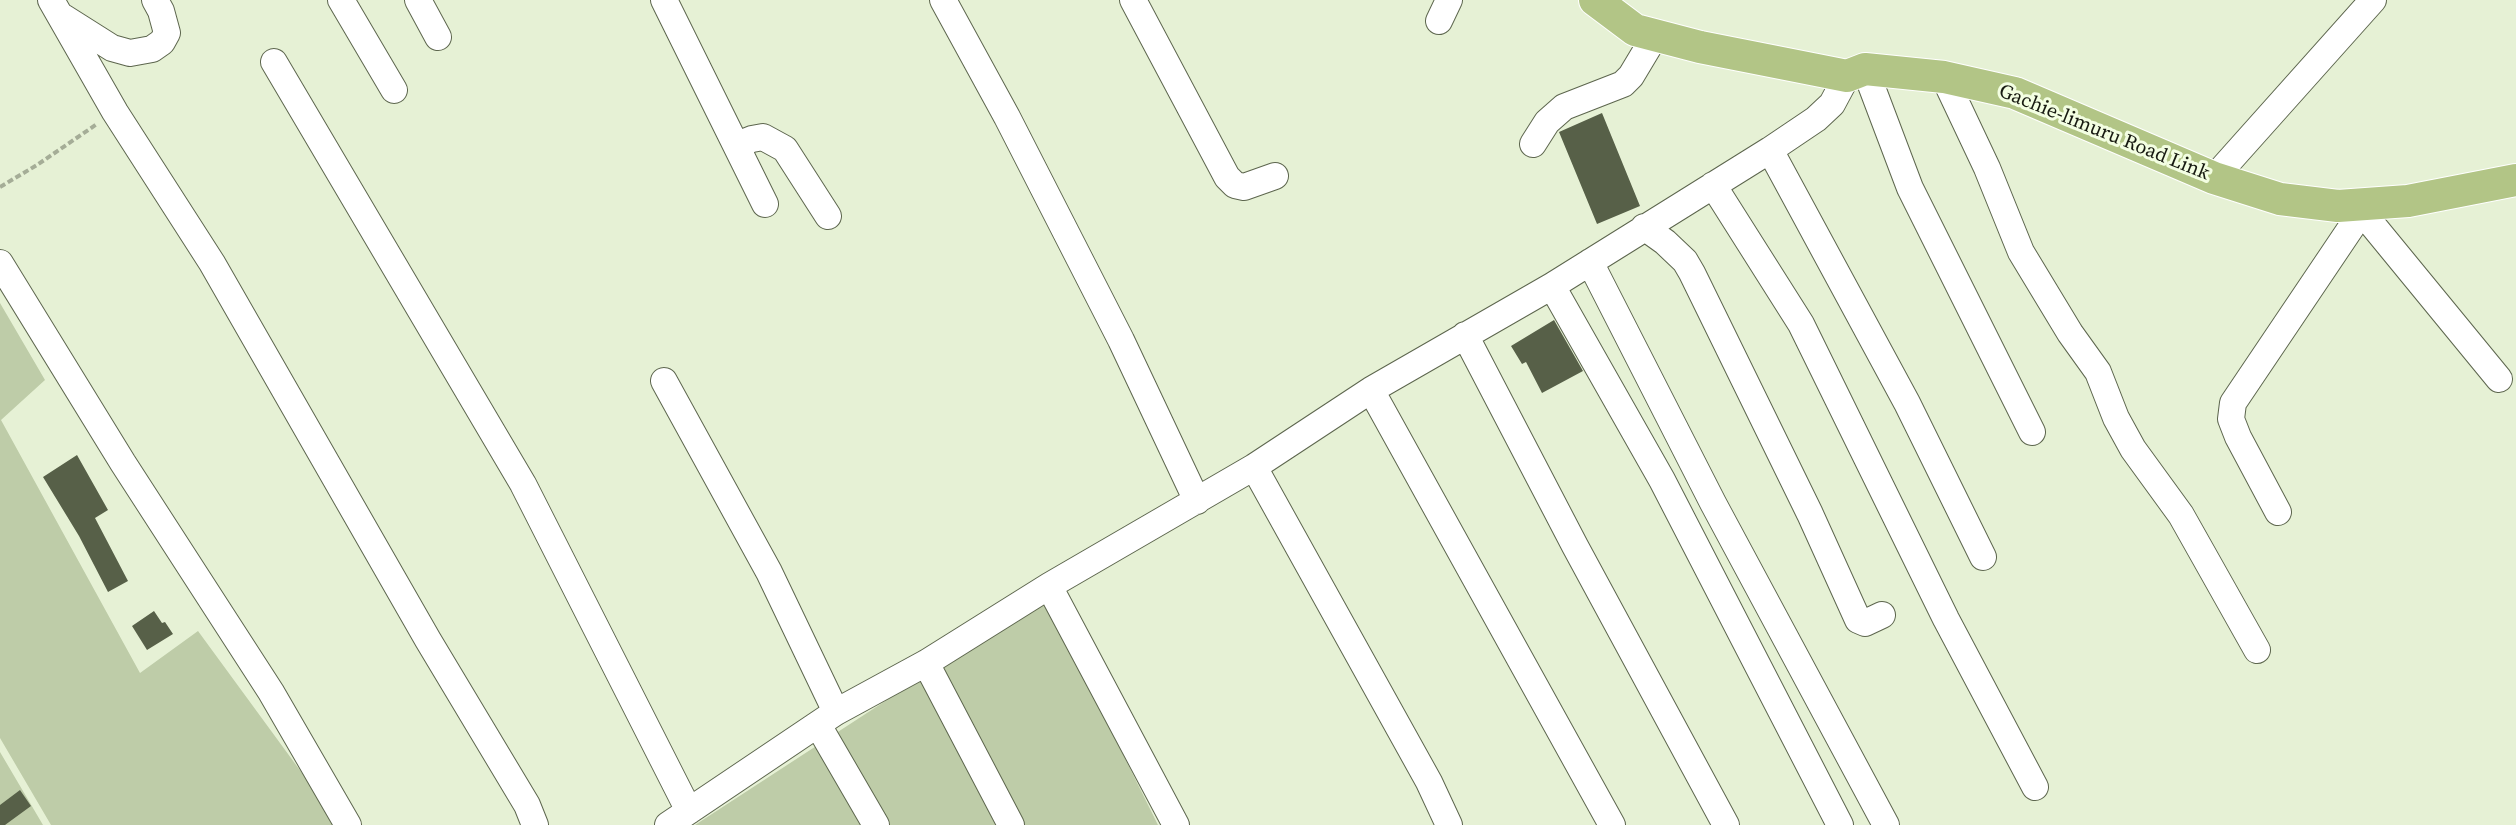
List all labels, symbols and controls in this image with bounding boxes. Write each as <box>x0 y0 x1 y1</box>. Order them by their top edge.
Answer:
street label: Gachie-limuru Road Link <box>1995 80 2213 186</box>

